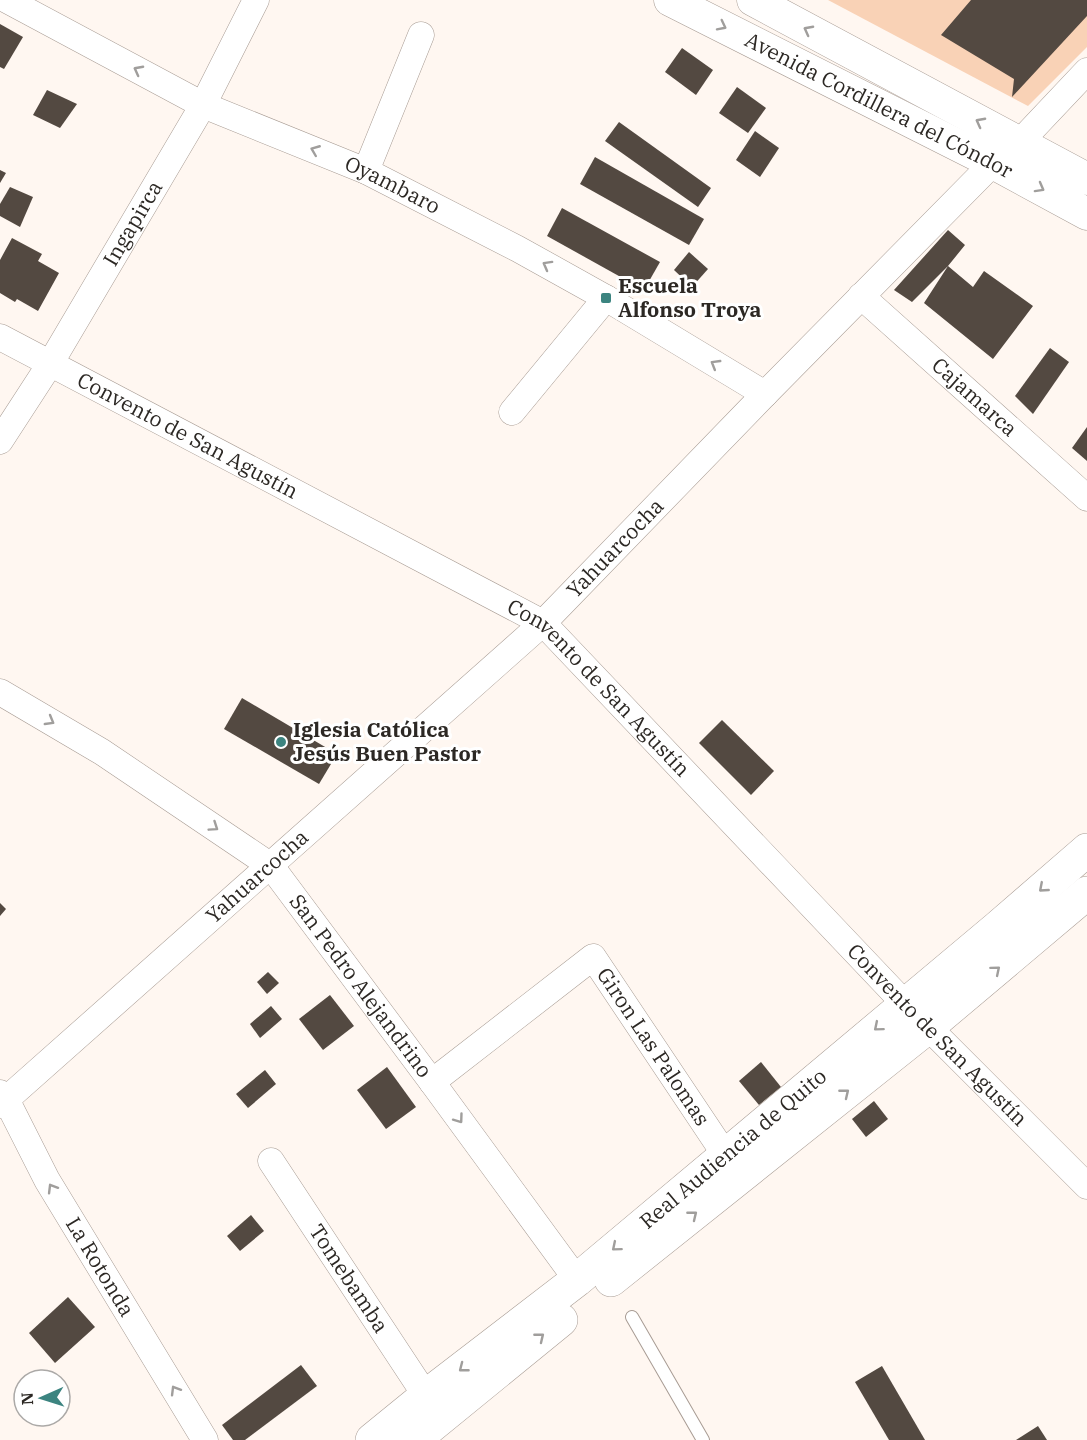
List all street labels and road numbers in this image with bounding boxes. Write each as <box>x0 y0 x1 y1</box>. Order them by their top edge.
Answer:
street label: Avenida Cordillera del Cóndor <box>741 25 1019 185</box>
street label: Oyambaro <box>341 149 445 220</box>
street label: Ingapirca <box>96 175 168 271</box>
street label: Cajamarca <box>926 351 1024 442</box>
street label: Convento de San Agustín <box>73 365 303 505</box>
street label: Yahuarcocha <box>560 492 669 604</box>
street label: Convento de San Agustín <box>503 592 697 782</box>
street label: Yahuarcocha <box>199 823 314 929</box>
street label: San Pedro Alejandrino <box>284 888 439 1083</box>
street label: Convento de San Agustín <box>842 937 1034 1132</box>
street label: Giron Las Palomas <box>591 962 717 1131</box>
street label: Real Audiencia de Quito <box>633 1062 832 1235</box>
street label: La Rotonda <box>60 1212 142 1321</box>
street label: Tomebamba <box>304 1219 395 1338</box>

